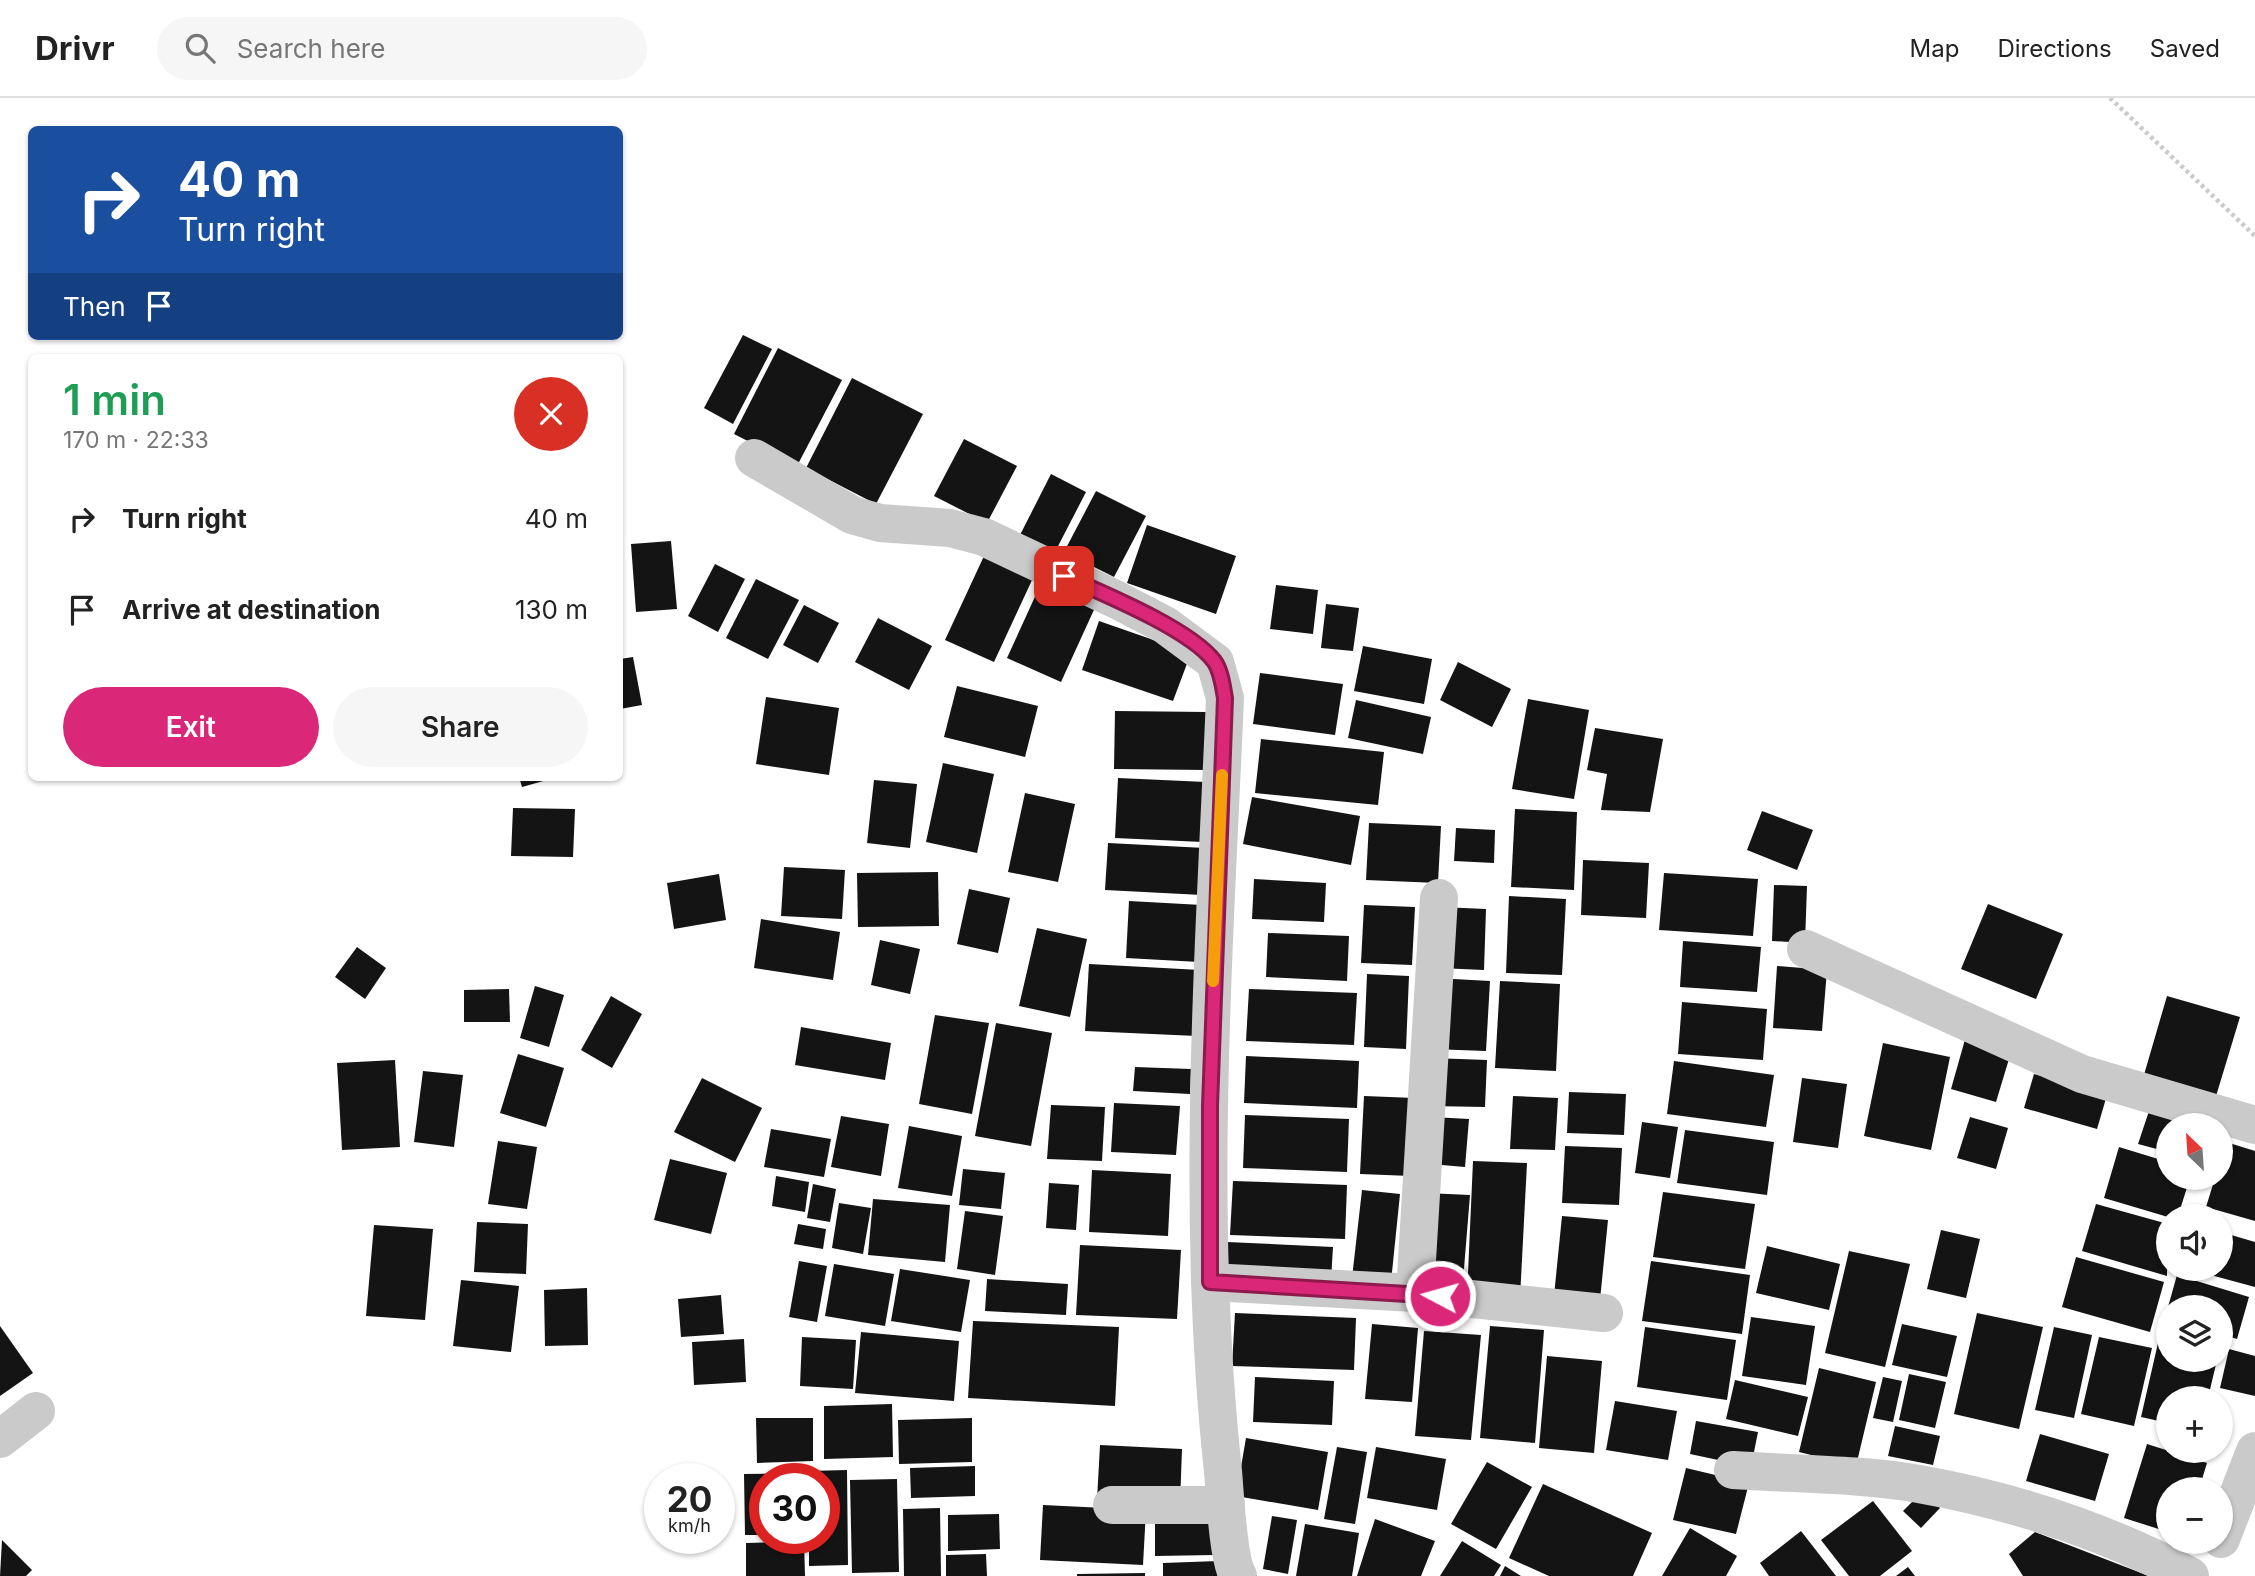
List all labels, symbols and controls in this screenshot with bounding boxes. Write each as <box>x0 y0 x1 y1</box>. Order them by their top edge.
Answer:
search box <box>157 17 647 80</box>
text: Drivr <box>35 28 115 68</box>
icon: search <box>181 29 219 67</box>
text: Search here <box>237 33 385 64</box>
text: Map <box>1910 34 1959 63</box>
text: Directions <box>1997 34 2112 63</box>
text: Saved <box>2150 34 2220 63</box>
text: 40 m <box>178 150 301 209</box>
icon: right <box>63 154 154 245</box>
text: Turn right <box>178 210 325 249</box>
icon: arrive <box>140 287 178 325</box>
text: Then <box>63 291 126 322</box>
text: 1 min <box>63 374 166 425</box>
button: close <box>514 377 588 451</box>
text: 170 m · 22:33 <box>63 426 209 454</box>
icon: right <box>63 500 101 538</box>
text: Turn right <box>122 503 247 534</box>
text: 40 m <box>525 503 588 534</box>
pin <box>1034 546 1094 606</box>
icon: arrive <box>1045 557 1083 595</box>
icon: arrive <box>63 591 101 629</box>
text: Arrive at destination <box>122 594 381 625</box>
text: 130 m <box>515 594 588 625</box>
button: Exit <box>63 687 319 767</box>
button: Share <box>333 687 588 767</box>
north arrow <box>2156 1113 2233 1190</box>
map controls <box>2156 1113 2233 1554</box>
button: sound <box>2156 1204 2233 1281</box>
position arrow <box>1403 1259 1477 1333</box>
button: layers <box>2156 1295 2233 1372</box>
button: + <box>2156 1386 2233 1463</box>
speed limit sign: 30 <box>749 1463 840 1554</box>
button: − <box>2156 1477 2233 1554</box>
text: 20 <box>667 1478 712 1520</box>
text: km/h <box>668 1515 711 1536</box>

